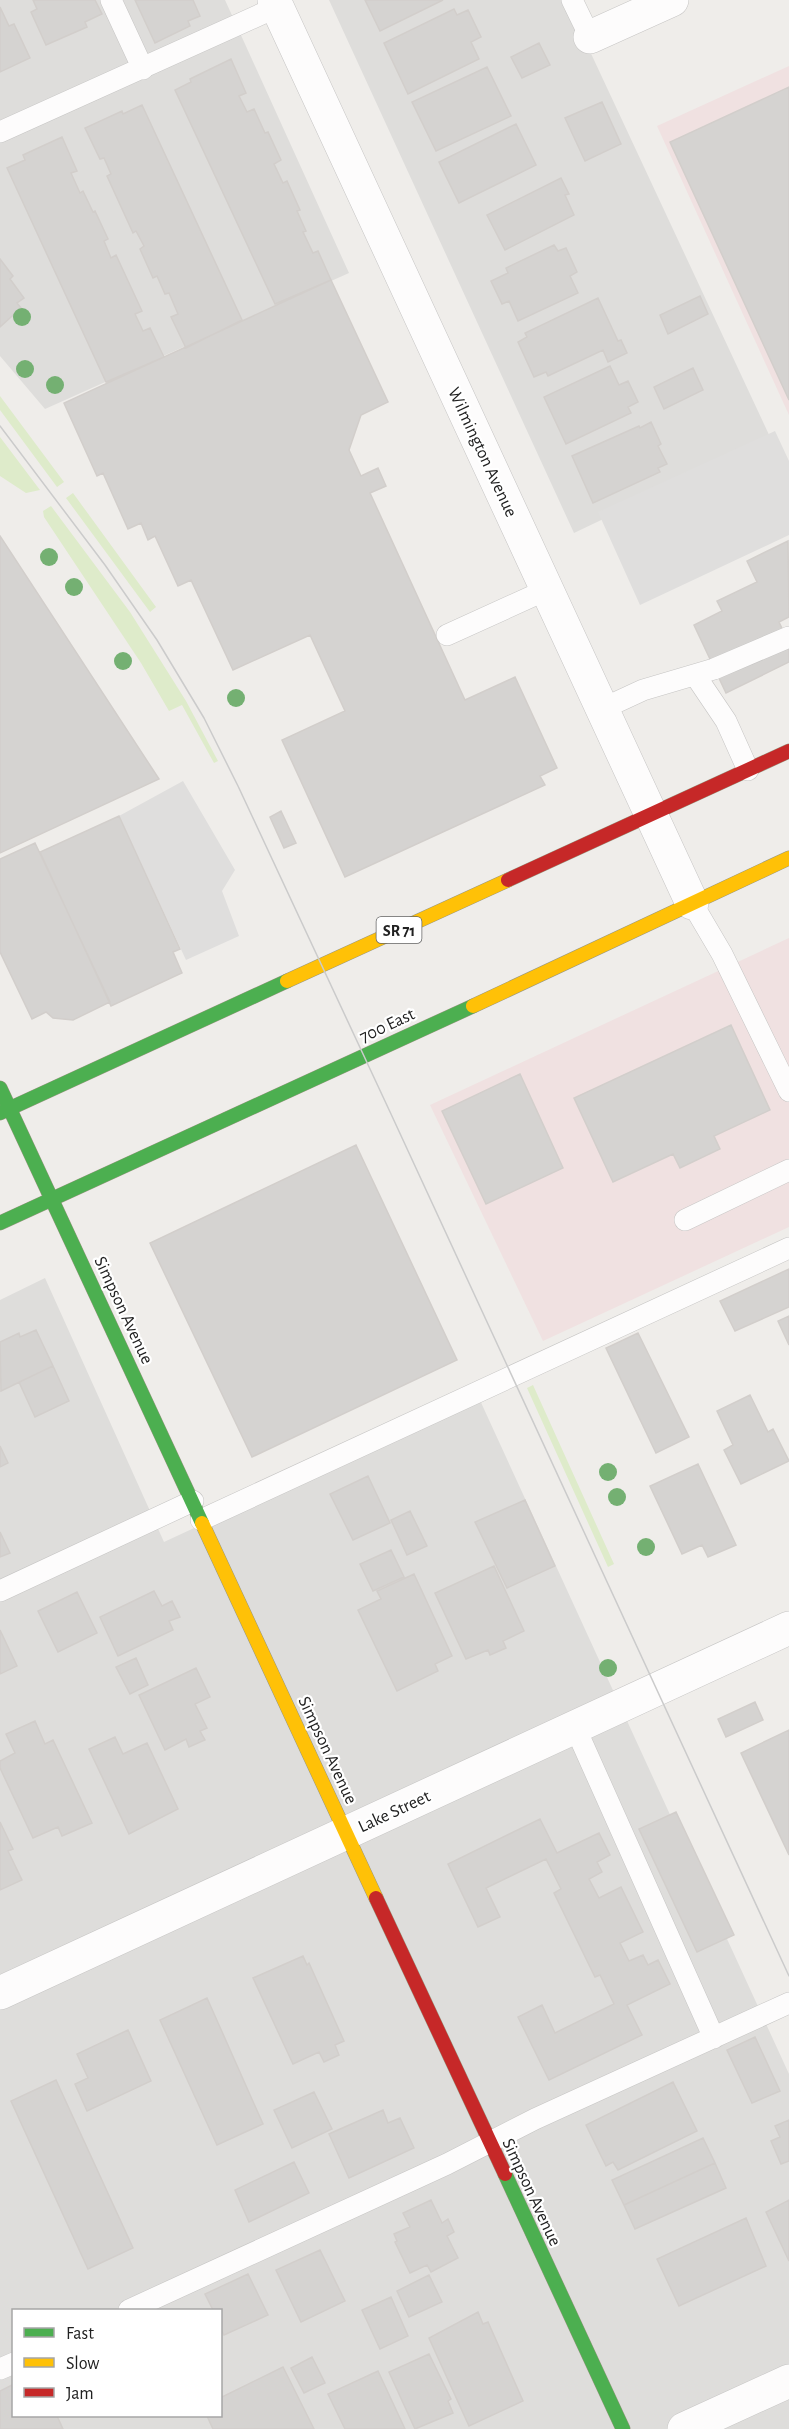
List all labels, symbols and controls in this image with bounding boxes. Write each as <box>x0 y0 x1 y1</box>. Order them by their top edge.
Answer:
street label: Wilmington Avenue <box>444 385 520 520</box>
road number: SR 71 <box>376 917 422 943</box>
street label: 700 East <box>357 1005 418 1046</box>
street label: Simpson Avenue <box>90 1254 156 1367</box>
street label: Simpson Avenue <box>294 1694 360 1807</box>
street label: Lake Street <box>356 1787 434 1836</box>
street label: Simpson Avenue <box>498 2136 564 2249</box>
legend <box>12 2309 222 2417</box>
text: Fast <box>66 2325 94 2343</box>
text: Slow <box>66 2355 99 2373</box>
text: Jam <box>66 2385 94 2403</box>

